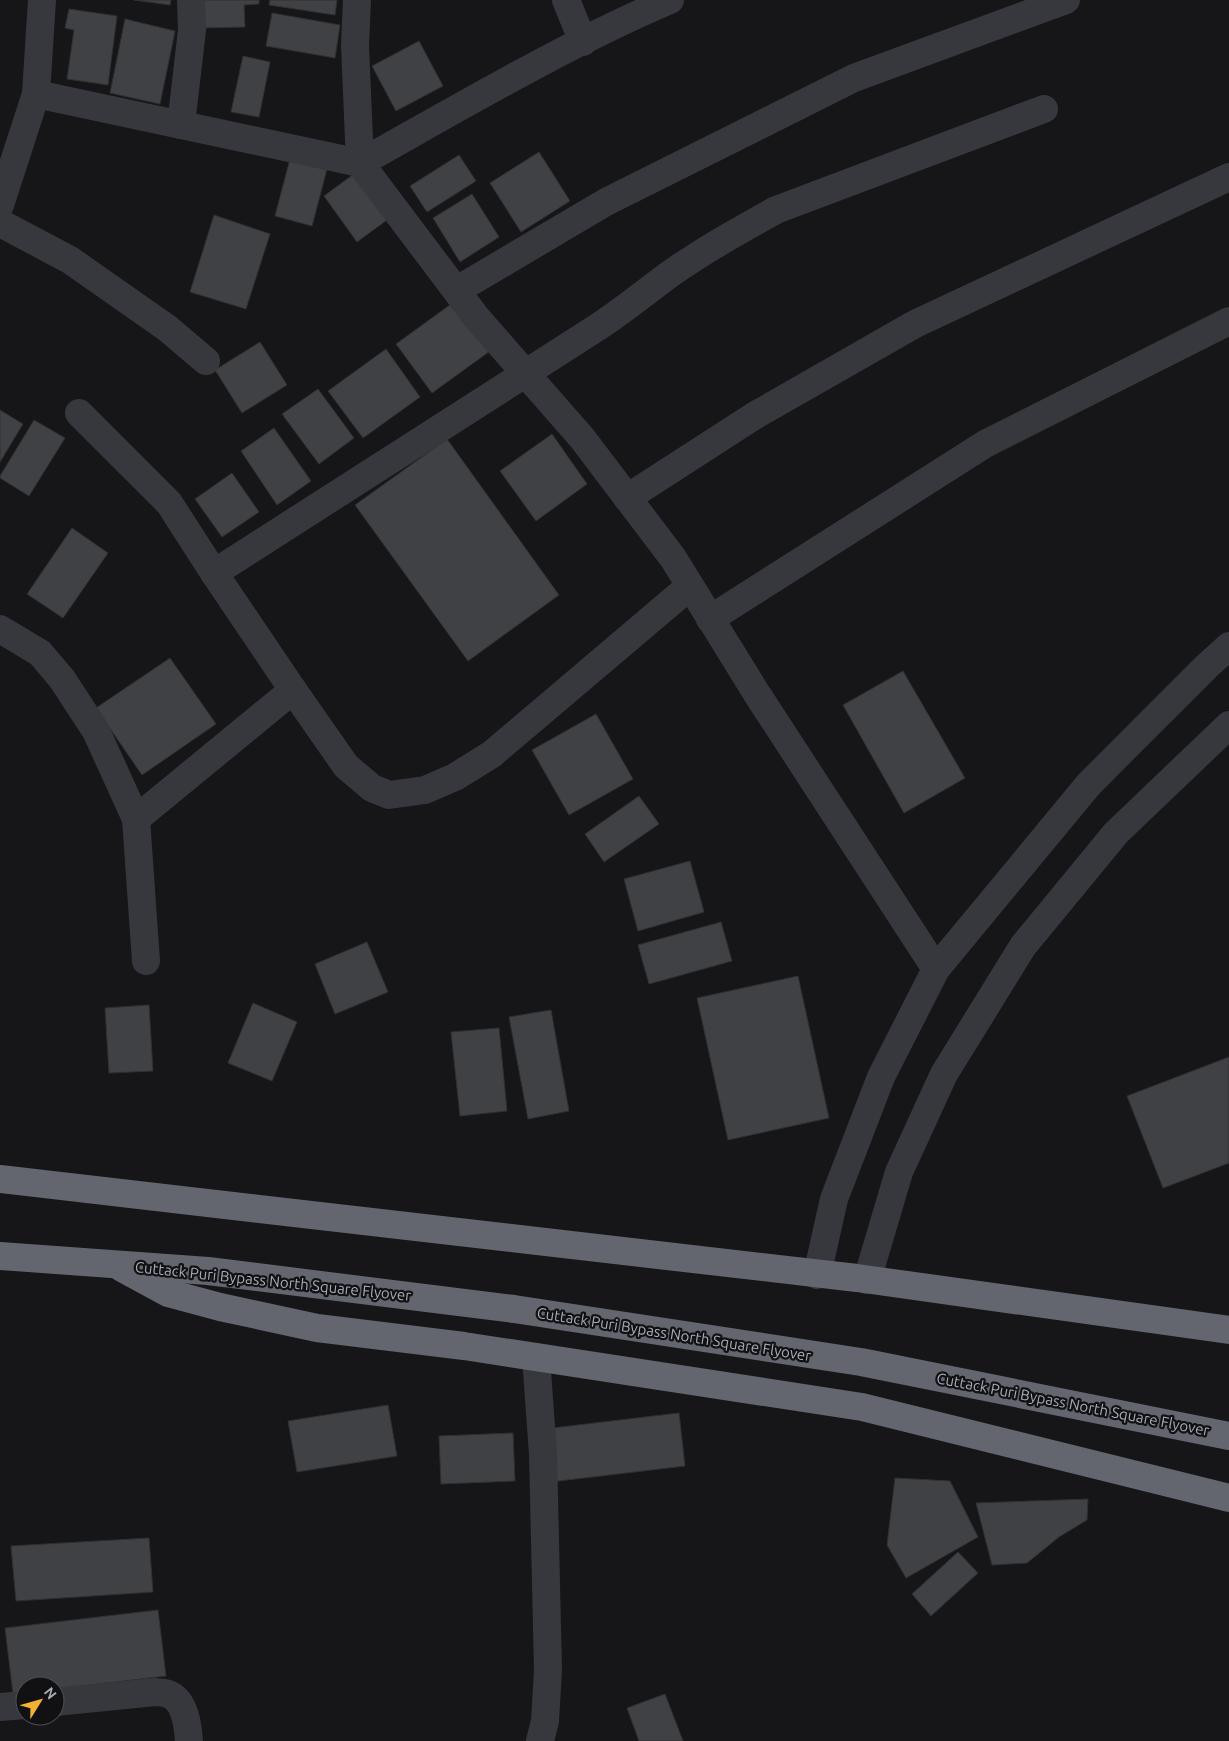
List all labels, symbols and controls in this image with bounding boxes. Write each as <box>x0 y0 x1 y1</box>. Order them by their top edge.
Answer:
street label: Cuttack Puri Bypass North Square Flyover <box>134 1258 412 1304</box>
street label: Cuttack Puri Bypass North Square Flyover <box>536 1304 813 1364</box>
street label: Cuttack Puri Bypass North Square Flyover <box>935 1369 1211 1439</box>
north arrow <box>15 1676 65 1726</box>
text: N <box>41 1684 60 1702</box>

